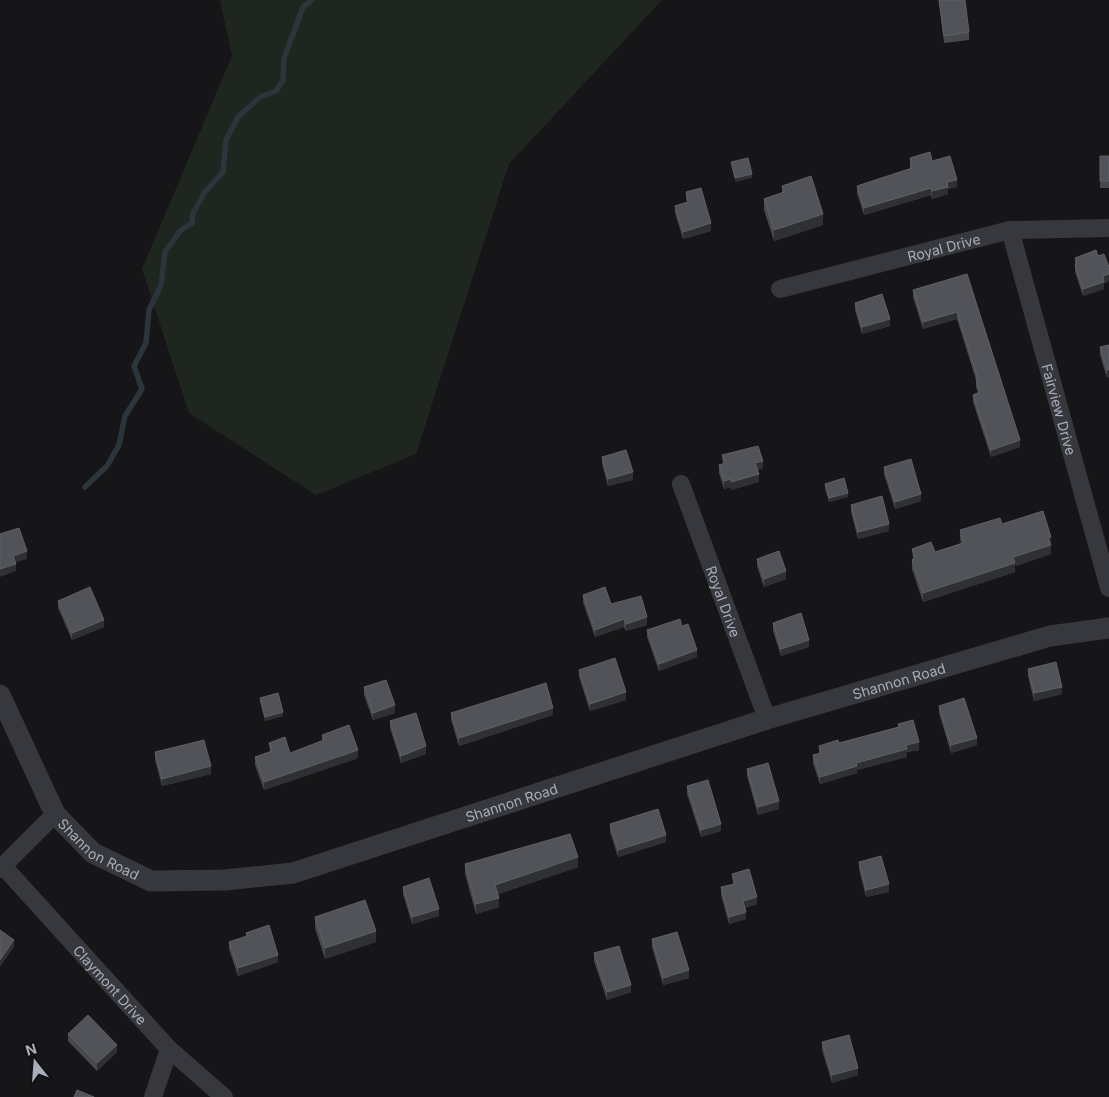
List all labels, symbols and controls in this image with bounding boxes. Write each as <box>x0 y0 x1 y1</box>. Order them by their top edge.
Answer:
street label: Royal Drive <box>905 229 982 265</box>
street label: Fairview Drive <box>1039 362 1080 457</box>
street label: Royal Drive <box>703 563 745 639</box>
street label: Shannon Road <box>850 659 947 702</box>
street label: Shannon Road <box>463 779 560 825</box>
street label: Shannon Road <box>55 814 142 883</box>
street label: Claymont Drive <box>70 941 151 1028</box>
north arrow <box>10 1037 60 1087</box>
text: N <box>23 1039 39 1059</box>

